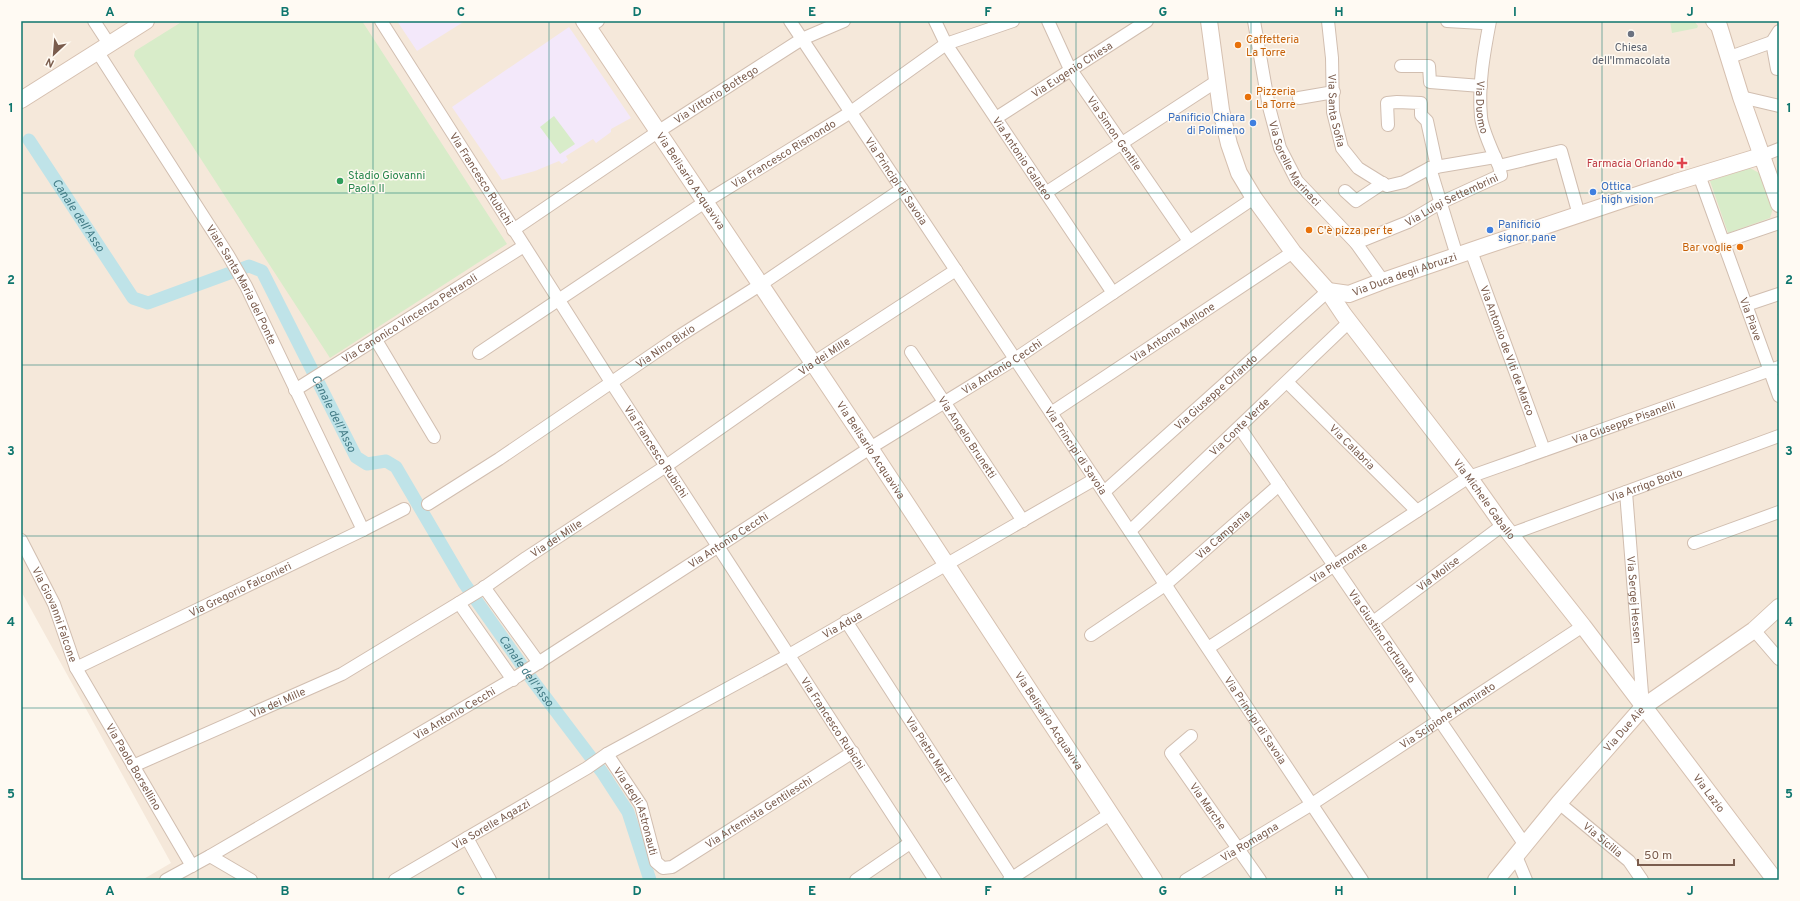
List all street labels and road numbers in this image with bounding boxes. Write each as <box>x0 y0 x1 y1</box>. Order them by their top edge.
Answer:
street label: Via Eugenio Chiesa <box>1029 39 1116 101</box>
street label: Via Vittorio Bottego <box>672 63 761 128</box>
street label: Via Santa Sofia <box>1324 74 1348 149</box>
street label: Via Duomo <box>1472 80 1491 136</box>
street label: Via Simon Gentile <box>1083 94 1144 174</box>
street label: Via Antonio Galateo <box>989 114 1055 203</box>
street label: Via Francesco Rismondo <box>729 117 839 192</box>
street label: Via Sorelle Marinaci <box>1265 119 1323 209</box>
street label: Via Francesco Rubichi <box>446 130 515 228</box>
street label: Via Belisario Acquaviva <box>652 130 728 233</box>
street label: Via Principi di Savoia <box>861 135 930 228</box>
street label: Via Luigi Settembrini <box>1403 171 1501 230</box>
street label: Viale Santa Maria del Ponte <box>202 222 279 347</box>
street label: Via Duca degli Abruzzi <box>1350 250 1459 300</box>
street label: Via Canonico Vincenzo Petraroli <box>339 271 480 367</box>
street label: Via Antonio de Viti de Marco <box>1476 284 1537 418</box>
street label: Via Piave <box>1736 295 1764 343</box>
street label: Via Antonio Mellone <box>1128 300 1218 366</box>
street label: Via Nino Bixio <box>633 322 698 372</box>
street label: Via dei Mille <box>796 335 853 379</box>
street label: Via Antonio Cecchi <box>959 337 1045 398</box>
street label: Via Giuseppe Orlando <box>1172 352 1261 433</box>
street label: Via Angelo Brunetti <box>934 394 999 481</box>
street label: Via Conte Verde <box>1207 395 1273 460</box>
street label: Via Giuseppe Pisanelli <box>1570 398 1677 448</box>
street label: Via Belisario Acquaviva <box>833 399 908 502</box>
street label: Via Francesco Rubichi <box>620 403 691 501</box>
street label: Via Principi di Savoia <box>1041 404 1110 498</box>
street label: Via Calabria <box>1326 422 1378 473</box>
street label: Via Michele Gaballo <box>1450 456 1518 543</box>
street label: Via Arrigo Boito <box>1607 466 1685 506</box>
street label: Via Campania <box>1193 507 1254 563</box>
street label: Via Antonio Cecchi <box>686 510 771 572</box>
street label: Via dei Mille <box>528 517 585 561</box>
street label: Via Piemonte <box>1308 539 1370 587</box>
street label: Via Molise <box>1414 554 1463 595</box>
street label: Via Sergej Hessen <box>1623 555 1644 644</box>
street label: Via Gregorio Falconieri <box>187 559 294 621</box>
street label: Via Giovanni Falcone <box>28 565 80 664</box>
street label: Via Giustino Fortunato <box>1345 587 1418 686</box>
street label: Via Adua <box>820 608 865 642</box>
street label: Via Belisario Acquaviva <box>1011 669 1086 773</box>
street label: Via Principi di Savoia <box>1220 674 1289 768</box>
street label: Via Francesco Rubichi <box>797 675 867 773</box>
street label: Via Scipione Ammirato <box>1397 679 1498 752</box>
street label: Via dei Mille <box>248 685 308 722</box>
street label: Via Antonio Cecchi <box>411 685 498 744</box>
street label: Via Due Aie <box>1601 704 1648 755</box>
street label: Via Pietro Marti <box>902 714 955 786</box>
street label: Via Paolo Borsellino <box>102 721 164 813</box>
street label: Via degli Astronauti <box>610 765 660 857</box>
street label: Via Lazio <box>1689 771 1728 816</box>
street label: Via Artemista Gentileschi <box>703 774 815 852</box>
street label: Via Marche <box>1186 780 1229 833</box>
street label: Via Sorelle Agazzi <box>450 797 533 853</box>
street label: Via Romagna <box>1218 820 1282 865</box>
street label: Via Sicilia <box>1579 820 1625 861</box>

